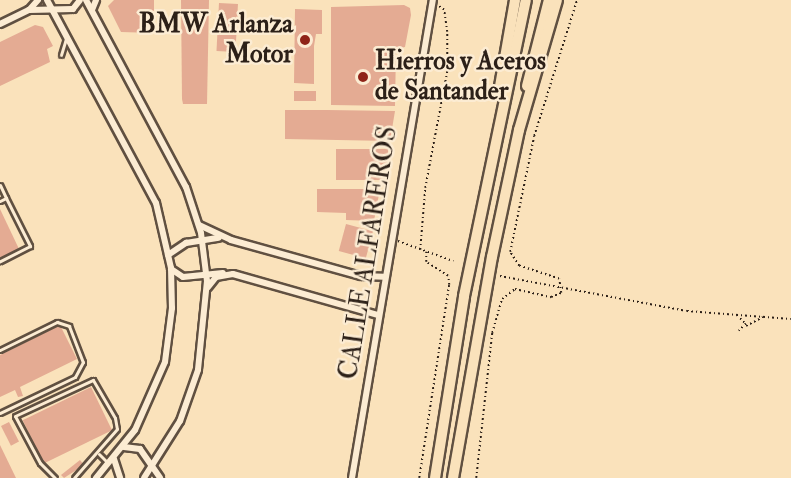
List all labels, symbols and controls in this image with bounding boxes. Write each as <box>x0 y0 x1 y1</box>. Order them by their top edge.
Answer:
place label: BMW Arlanza Motor <box>139 9 293 70</box>
marker: BMW Arlanza Motor <box>298 33 312 47</box>
place label: Hierros y Aceros de Santander <box>375 46 546 107</box>
marker: Hierros y Aceros de Santander <box>356 70 370 84</box>
street label: CALLE ALFAREROS <box>334 124 404 382</box>

